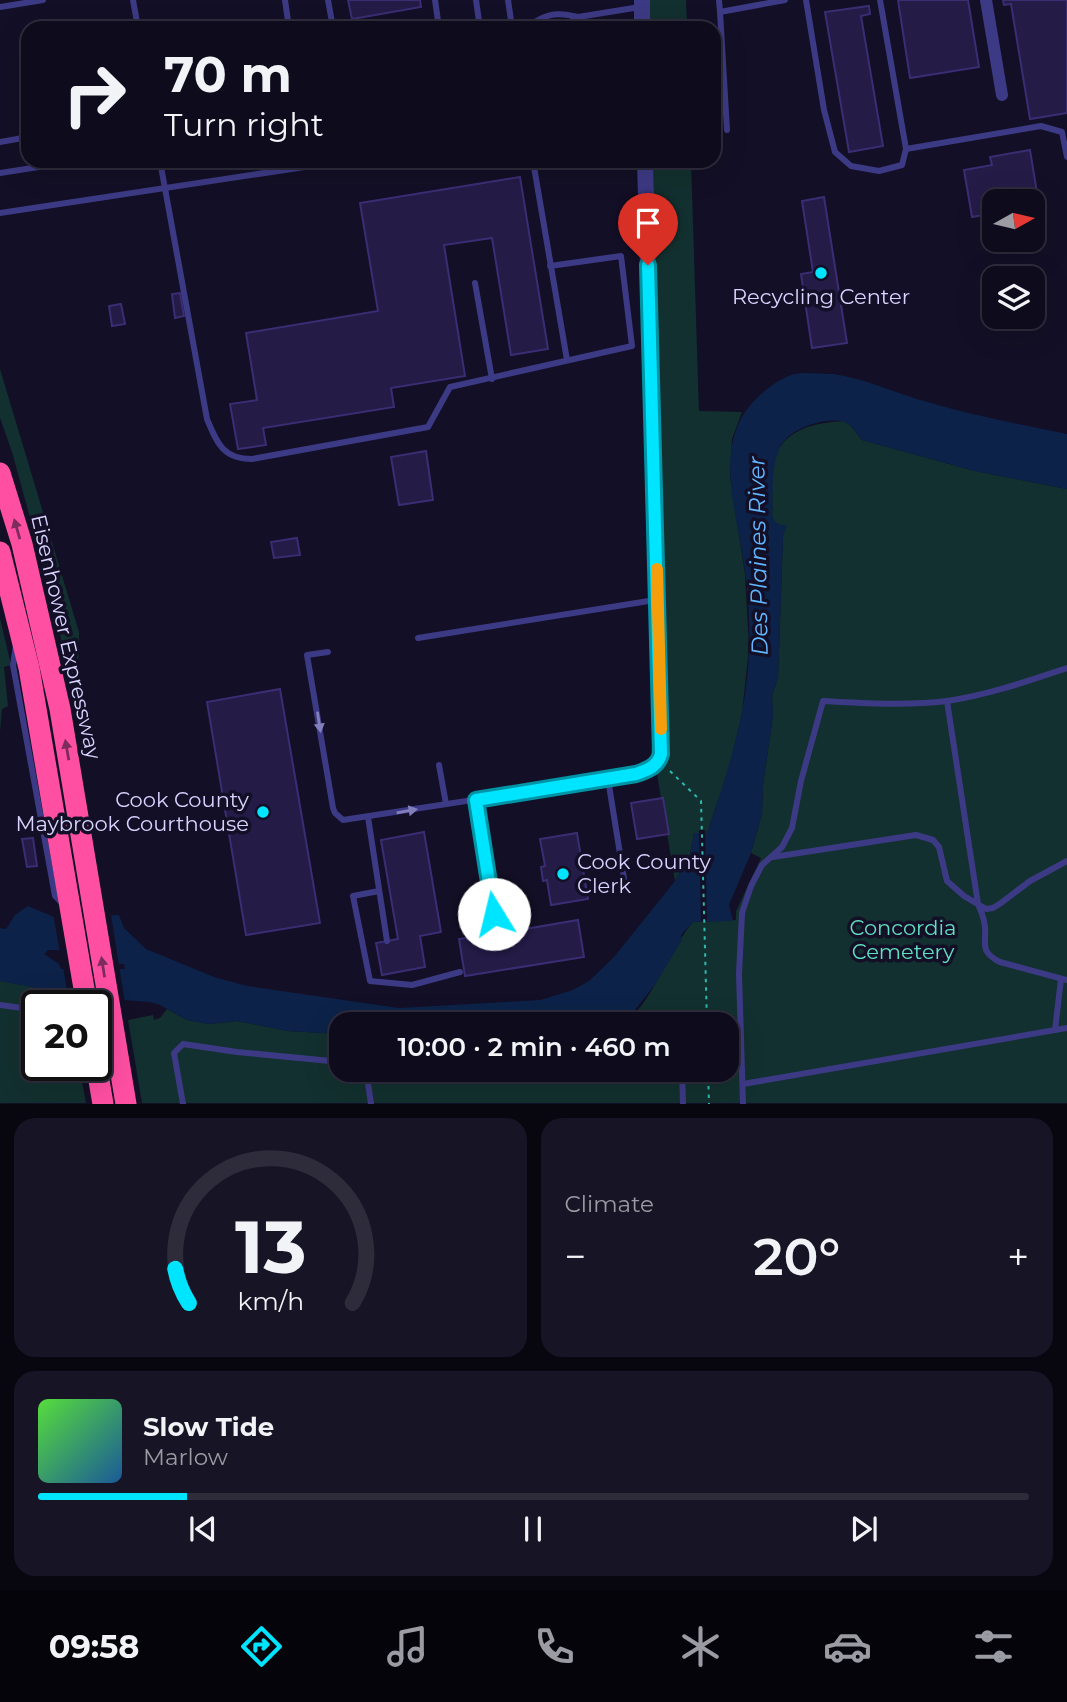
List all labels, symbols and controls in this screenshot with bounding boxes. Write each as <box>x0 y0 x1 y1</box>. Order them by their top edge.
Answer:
text: 70 m <box>164 45 292 104</box>
icon: right <box>49 49 140 140</box>
text: Turn right <box>164 105 324 144</box>
north arrow <box>982 189 1045 252</box>
map controls <box>982 189 1045 329</box>
pin <box>618 193 678 265</box>
icon: arrive <box>629 204 667 242</box>
marker: Recycling Center <box>813 265 829 281</box>
button: layers <box>982 266 1045 329</box>
place label: Recycling Center <box>732 284 910 309</box>
water label: Des Plaines River <box>742 455 774 656</box>
street label: Eisenhower Expressway <box>26 512 107 762</box>
one-way arrow <box>12 518 22 539</box>
one-way arrow <box>314 711 325 733</box>
one-way arrow <box>61 739 72 761</box>
place label: Cook County Maybrook Courthouse <box>15 787 250 836</box>
marker: Cook County Maybrook Courthouse <box>255 804 271 820</box>
one-way arrow <box>396 805 418 816</box>
place label: Cook County Clerk <box>577 849 711 898</box>
marker: Cook County Clerk <box>555 866 571 882</box>
position arrow <box>457 877 531 951</box>
park label: Concordia Cemetery <box>849 915 957 964</box>
one-way arrow <box>97 956 108 978</box>
speed limit sign: 20 <box>21 990 112 1081</box>
text: 10:00 · 2 min · 460 m <box>397 1031 671 1063</box>
text: Climate <box>565 1190 654 1218</box>
text: 13 <box>234 1204 306 1292</box>
text: 20° <box>753 1225 840 1288</box>
text: − <box>565 1233 586 1280</box>
text: + <box>1007 1233 1029 1280</box>
text: km/h <box>237 1286 304 1316</box>
text: Slow Tide <box>143 1411 274 1443</box>
text: Marlow <box>143 1443 228 1471</box>
icon: previous <box>184 1510 222 1548</box>
icon: pause <box>514 1510 552 1548</box>
icon: next <box>845 1510 883 1548</box>
icon: directions <box>237 1622 286 1671</box>
icon: music <box>383 1622 432 1671</box>
icon: phone <box>530 1622 579 1671</box>
icon: climate <box>676 1622 725 1671</box>
icon: car <box>823 1622 872 1671</box>
icon: filters <box>969 1622 1018 1671</box>
text: 09:58 <box>49 1627 139 1666</box>

